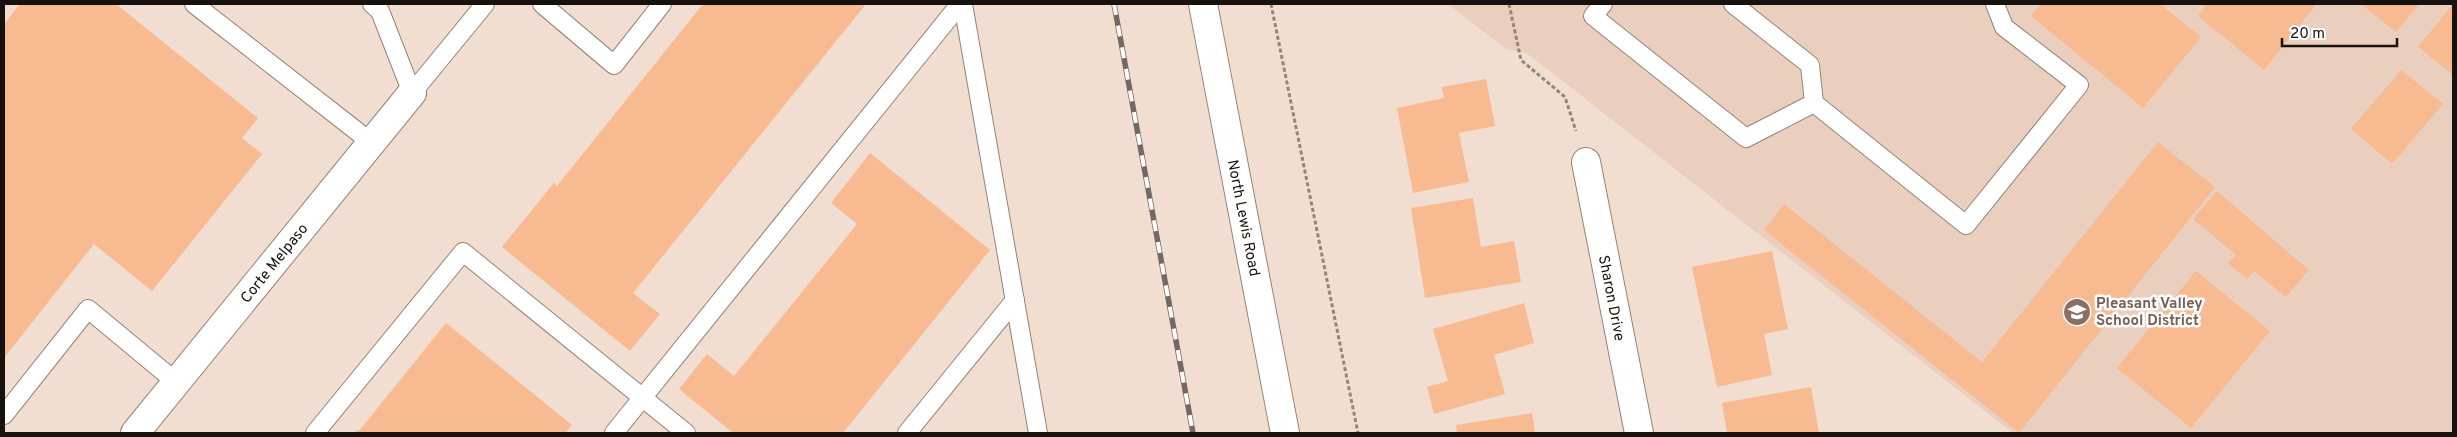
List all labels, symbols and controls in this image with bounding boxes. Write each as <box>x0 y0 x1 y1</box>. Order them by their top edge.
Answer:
scale bar <box>2282 15 2397 47</box>
text: 20 m <box>2290 25 2325 44</box>
street label: North Lewis Road <box>1222 158 1263 278</box>
street label: Corte Melpaso <box>237 220 313 308</box>
street label: Sharon Drive <box>1593 254 1628 343</box>
place label: Pleasant Valley School District <box>2096 295 2203 331</box>
school or university icon: Pleasant Valley School District <box>2062 297 2092 327</box>

